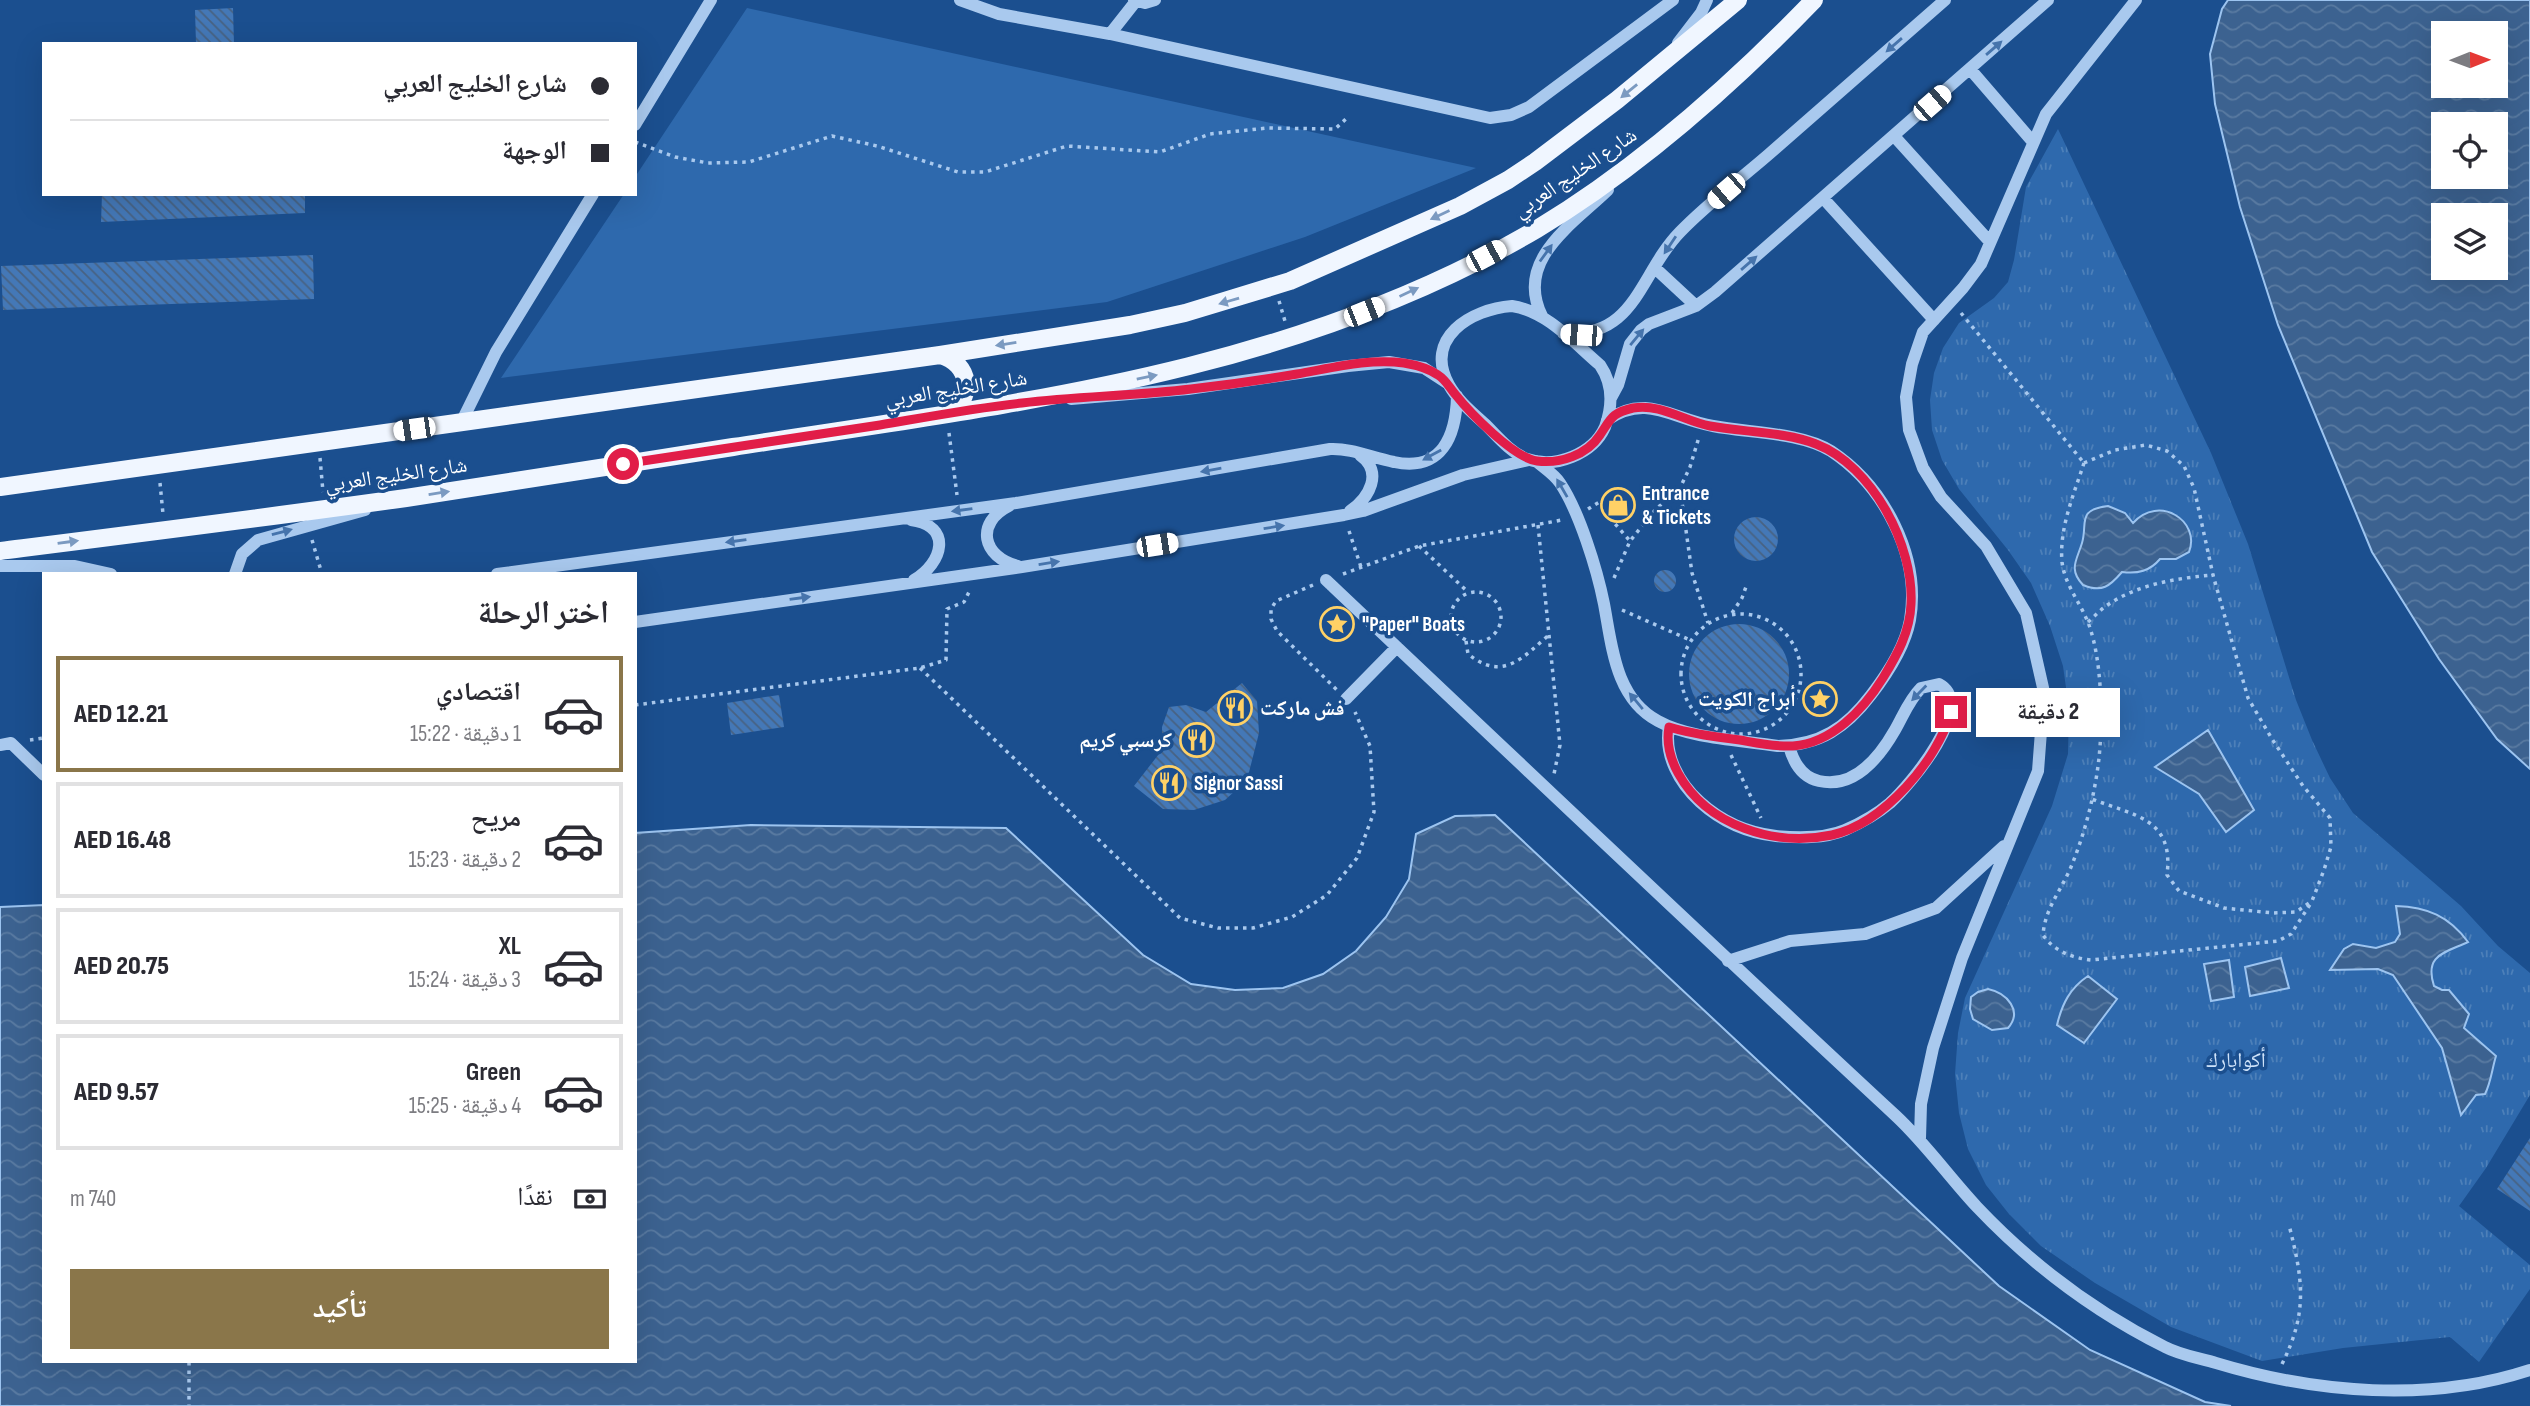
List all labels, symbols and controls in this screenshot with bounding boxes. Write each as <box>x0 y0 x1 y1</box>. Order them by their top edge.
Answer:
north arrow <box>2431 21 2508 98</box>
map controls <box>2431 21 2508 280</box>
one-way arrow <box>1885 37 1903 53</box>
one-way arrow <box>1985 41 2002 56</box>
text: شارع الخليج العربي <box>383 69 567 100</box>
car <box>1910 81 1955 125</box>
one-way arrow <box>1620 83 1638 98</box>
button: locate <box>2431 112 2508 189</box>
street label: شارع الخليج العربي <box>1509 122 1643 226</box>
text: الوجهة <box>502 136 567 167</box>
car <box>1704 169 1749 213</box>
button: layers <box>2431 203 2508 280</box>
one-way arrow <box>1430 210 1450 221</box>
one-way arrow <box>1664 236 1677 255</box>
car <box>1463 237 1510 275</box>
one-way arrow <box>1539 244 1553 262</box>
one-way arrow <box>1740 255 1758 271</box>
one-way arrow <box>1399 287 1419 298</box>
car <box>1341 294 1388 330</box>
one-way arrow <box>1218 296 1239 306</box>
car <box>1560 323 1603 347</box>
one-way arrow <box>1629 328 1644 345</box>
one-way arrow <box>995 339 1017 350</box>
street label: شارع الخليج العربي <box>883 365 1029 416</box>
one-way arrow <box>1136 372 1158 383</box>
car <box>392 416 437 442</box>
route start <box>607 448 639 480</box>
one-way arrow <box>1423 449 1442 461</box>
street label: شارع الخليج العربي <box>323 453 469 501</box>
one-way arrow <box>1199 465 1221 476</box>
one-way arrow <box>1556 479 1568 498</box>
place label: Entrance & Tickets <box>1642 481 1711 530</box>
shop icon: Entrance & Tickets <box>1599 486 1637 524</box>
one-way arrow <box>428 487 450 498</box>
one-way arrow <box>951 505 973 516</box>
one-way arrow <box>1263 521 1285 532</box>
one-way arrow <box>272 526 293 536</box>
car <box>1135 531 1180 559</box>
one-way arrow <box>725 536 747 547</box>
one-way arrow <box>57 537 79 548</box>
one-way arrow <box>1038 557 1060 568</box>
one-way arrow <box>789 593 811 604</box>
text: اختر الرحلة <box>478 594 609 633</box>
place icon: "Paper" Boats <box>1318 605 1356 643</box>
place label: "Paper" Boats <box>1362 612 1465 637</box>
text: اقتصادي <box>436 677 521 708</box>
place icon: أبراج الكويت <box>1801 680 1839 718</box>
icon: car <box>542 683 605 746</box>
place label: أبراج الكويت <box>1698 684 1796 712</box>
one-way arrow <box>1910 685 1927 702</box>
callout: 2 دقيقة <box>1976 688 2119 736</box>
restaurant icon: فش ماركت <box>1216 689 1254 727</box>
one-way arrow <box>1628 692 1644 710</box>
place label: فش ماركت <box>1260 696 1344 721</box>
route end <box>1935 696 1967 728</box>
text: 2 دقيقة <box>2017 698 2079 726</box>
text: AED 12.21 <box>74 699 168 730</box>
text: 1 دقيقة · 15:22 <box>410 720 521 748</box>
restaurant icon: كرسبي كريم <box>1178 721 1216 759</box>
place label: كرسبي كريم <box>1079 728 1172 756</box>
restaurant icon: Signor Sassi <box>1150 764 1188 802</box>
place label: Signor Sassi <box>1194 771 1283 796</box>
text: مريح <box>471 803 521 834</box>
icon: car <box>542 809 605 872</box>
text: AED 16.48 <box>74 825 171 856</box>
text: 2 دقيقة · 15:23 <box>408 846 521 874</box>
text: XL <box>499 931 521 962</box>
icon: car <box>542 935 605 998</box>
text: AED 20.75 <box>74 951 169 982</box>
text: 3 دقيقة · 15:24 <box>408 966 521 994</box>
park label: أكوابارك <box>2206 1047 2266 1073</box>
text: Green <box>466 1057 521 1088</box>
icon: car <box>542 1061 605 1124</box>
text: AED 9.57 <box>74 1077 159 1108</box>
text: 4 دقيقة · 15:25 <box>409 1092 521 1120</box>
icon: cash <box>571 1180 609 1218</box>
text: نقدًا <box>517 1182 553 1213</box>
text: 740 m <box>70 1185 116 1213</box>
button: تأكيد <box>70 1269 609 1349</box>

